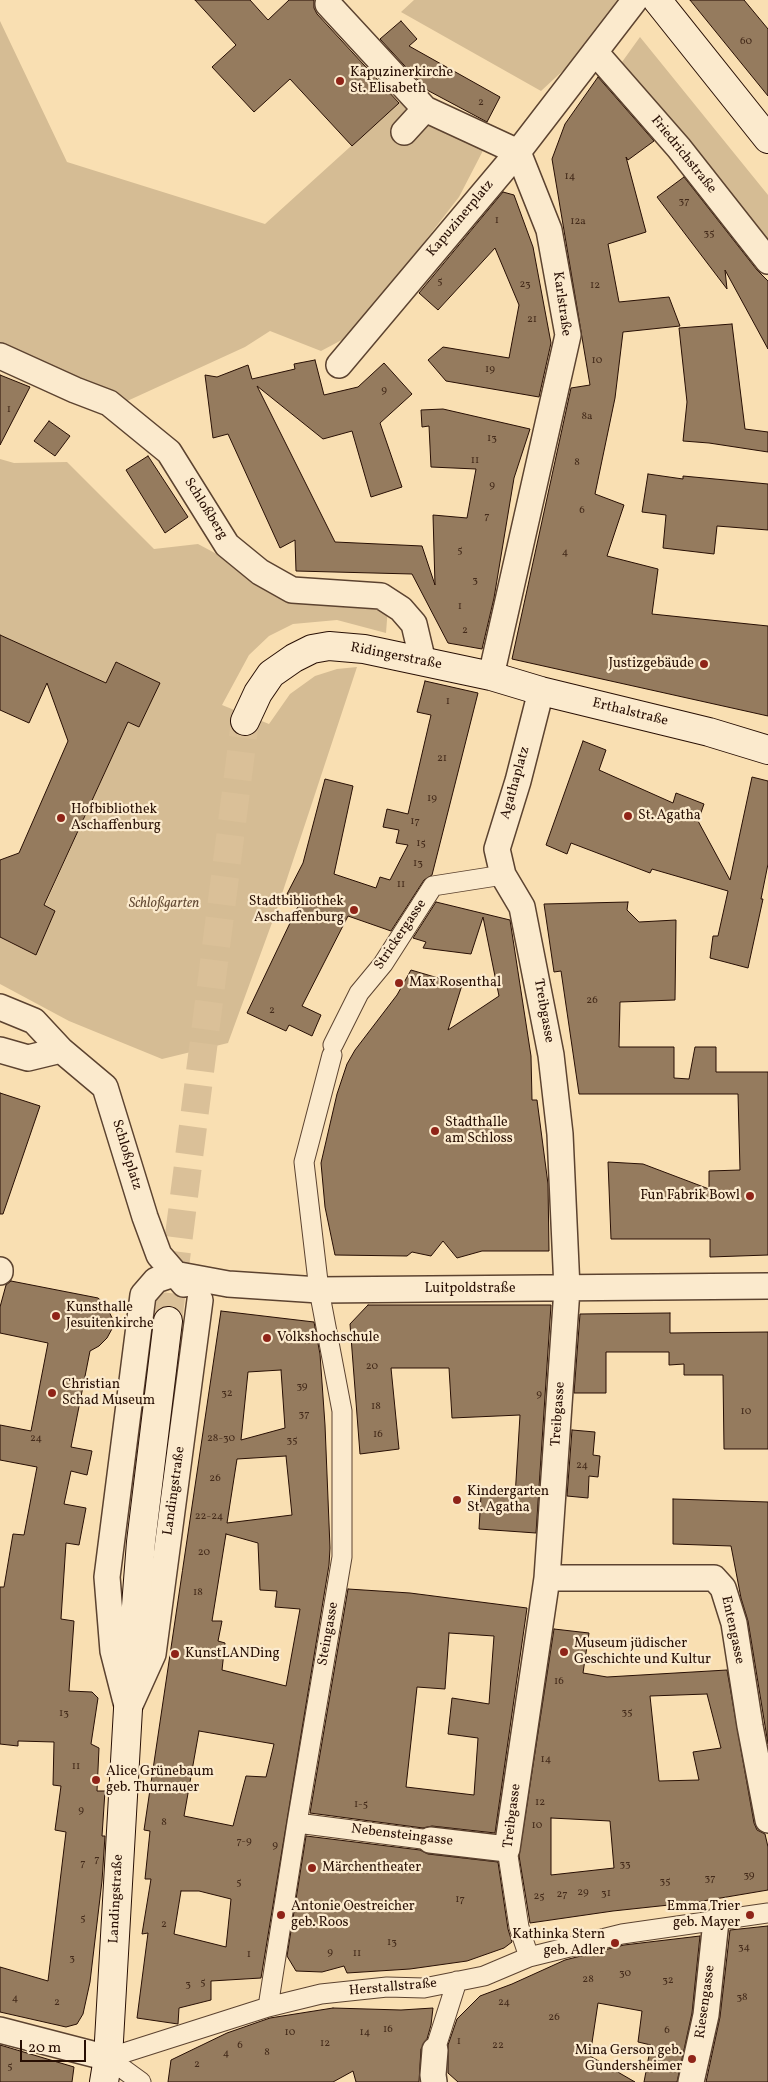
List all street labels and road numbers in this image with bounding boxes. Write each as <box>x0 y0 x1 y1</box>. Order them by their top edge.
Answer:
street label: Friedrichstraße <box>647 113 719 197</box>
street label: Kapuzinerplatz <box>424 177 498 261</box>
street label: Karlstraße <box>548 271 574 337</box>
street label: Schloßberg <box>180 475 230 543</box>
street label: Ridingerstraße <box>349 640 443 674</box>
street label: Erthalstraße <box>590 695 670 731</box>
street label: Agathaplatz <box>498 745 534 821</box>
street label: Strickergasse <box>371 897 431 973</box>
street label: Treibgasse <box>529 978 557 1044</box>
street label: Schloßplatz <box>107 1118 145 1192</box>
street label: Luitpoldstraße <box>424 1281 516 1297</box>
street label: Treibgasse <box>548 1381 570 1447</box>
street label: Landingstraße <box>160 1445 190 1537</box>
street label: Entengasse <box>717 1594 747 1666</box>
street label: Steingasse <box>315 1601 343 1667</box>
street label: Treibgasse <box>501 1783 525 1849</box>
street label: Nebensteingasse <box>350 1821 454 1851</box>
street label: Landingstraße <box>106 1854 128 1944</box>
street label: Riesengasse <box>693 1964 719 2040</box>
street label: Herstallstraße <box>348 1976 438 2000</box>

